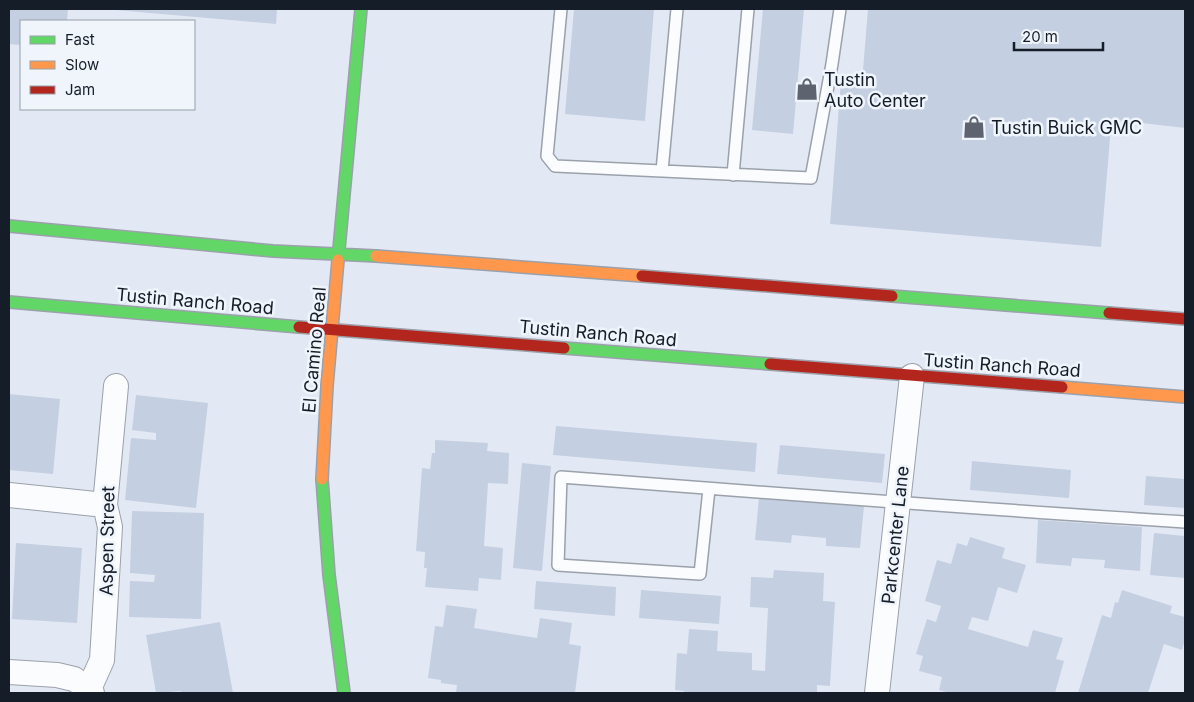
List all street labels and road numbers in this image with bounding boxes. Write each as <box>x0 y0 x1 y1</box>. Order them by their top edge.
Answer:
street label: Tustin Ranch Road <box>115 284 275 318</box>
street label: El Camino Real <box>298 286 330 414</box>
street label: Tustin Ranch Road <box>518 316 678 350</box>
street label: Tustin Ranch Road <box>922 349 1082 381</box>
street label: Parkcenter Lane <box>877 465 913 605</box>
street label: Aspen Street <box>96 486 118 596</box>

